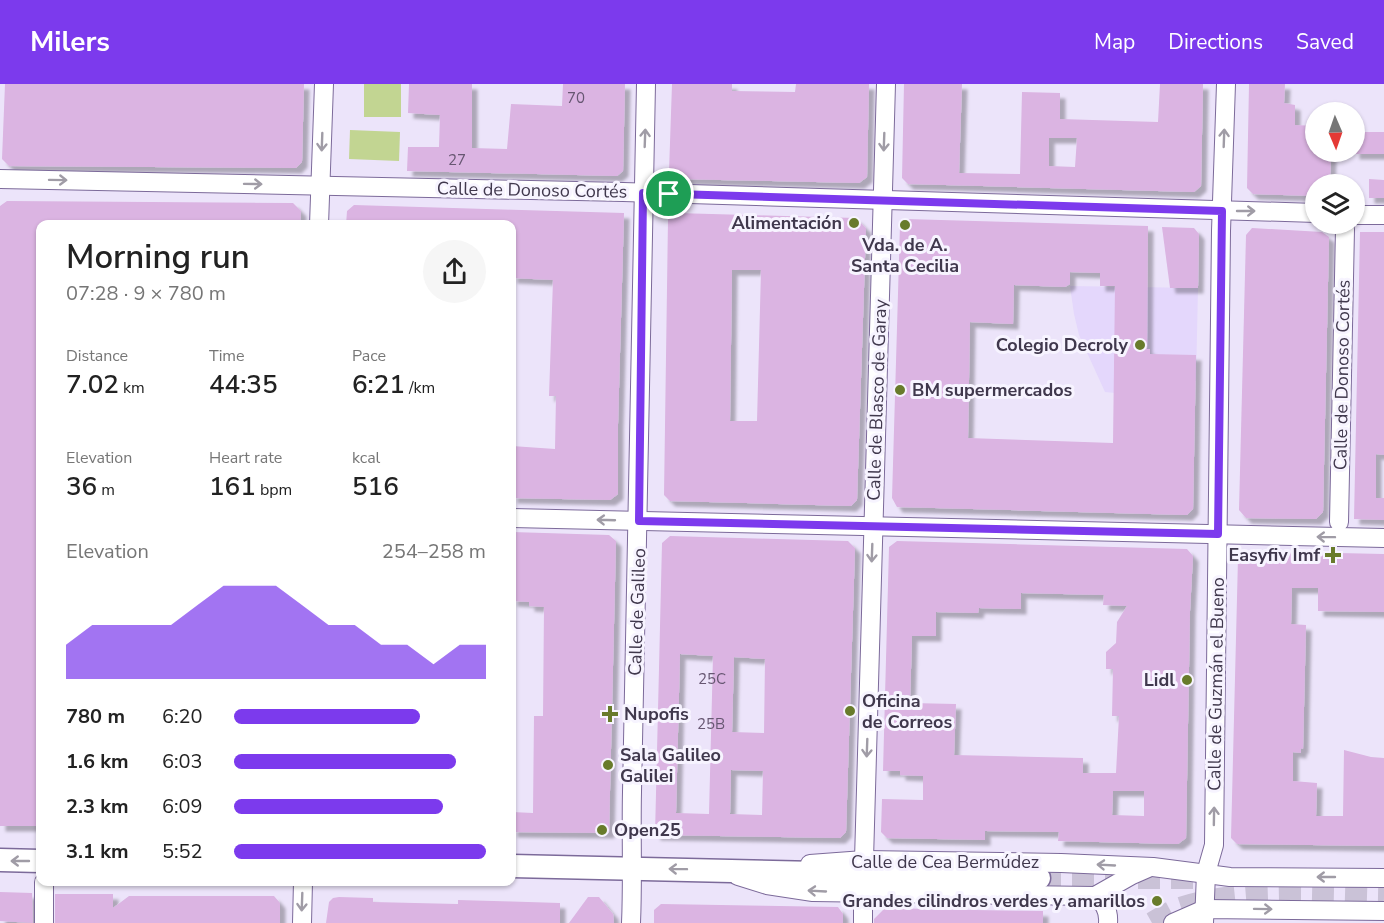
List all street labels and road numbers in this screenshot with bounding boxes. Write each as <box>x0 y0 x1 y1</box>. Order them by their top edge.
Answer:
street label: Calle de Donoso Cortés <box>437 176 627 204</box>
street label: Calle de Donoso Cortés <box>1328 280 1356 470</box>
street label: Calle de Blasco de Garay <box>861 298 893 501</box>
street label: Calle de Galileo <box>623 548 651 676</box>
street label: Calle de Guzmán el Bueno <box>1202 577 1230 791</box>
street label: Calle de Cea Bermúdez <box>851 850 1039 874</box>

